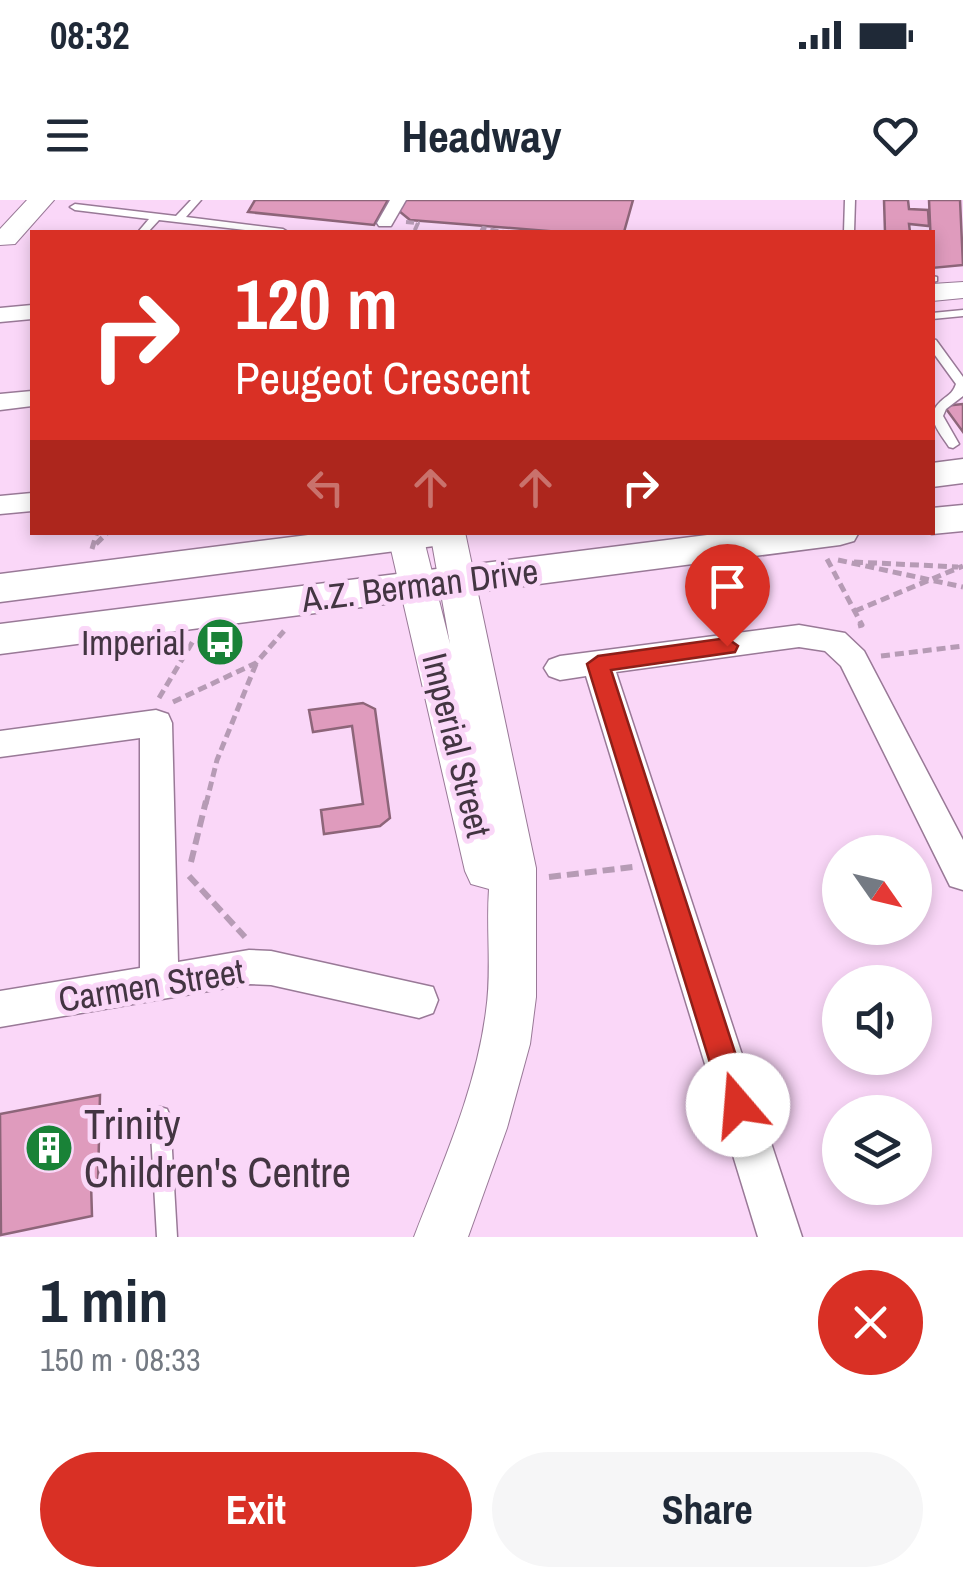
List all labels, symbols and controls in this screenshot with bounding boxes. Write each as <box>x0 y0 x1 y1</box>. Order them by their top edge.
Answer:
text: 08:32 <box>50 10 130 61</box>
text: Headway <box>402 105 561 166</box>
icon: menu <box>40 108 95 163</box>
icon: heart <box>868 108 923 163</box>
text: 120 m <box>235 257 398 351</box>
icon: right <box>70 270 200 400</box>
text: Peugeot Crescent <box>235 347 530 408</box>
icon: left <box>298 460 353 515</box>
icon: ahead <box>403 460 458 515</box>
icon: ahead <box>508 460 563 515</box>
icon: right <box>613 460 668 515</box>
pin <box>685 544 770 647</box>
street label: A.Z. Berman Drive <box>298 547 541 623</box>
icon: arrive <box>700 559 755 614</box>
bus stop icon: Imperial <box>194 616 246 668</box>
place label: Imperial <box>81 619 185 666</box>
street label: Imperial Street <box>411 648 503 842</box>
north arrow <box>822 835 932 945</box>
map controls <box>822 835 932 1205</box>
street label: Carmen Street <box>55 947 247 1023</box>
button: sound <box>822 965 932 1075</box>
position arrow <box>686 1053 790 1157</box>
button: layers <box>822 1095 932 1205</box>
place label: Trinity Children's Centre <box>84 1096 351 1200</box>
building icon: Trinity Children's Centre <box>23 1122 75 1174</box>
text: 1 min <box>40 1260 169 1341</box>
button: close <box>818 1270 923 1375</box>
text: 150 m · 08:33 <box>40 1338 200 1381</box>
button: Exit <box>40 1452 472 1567</box>
button: Share <box>492 1452 923 1567</box>

